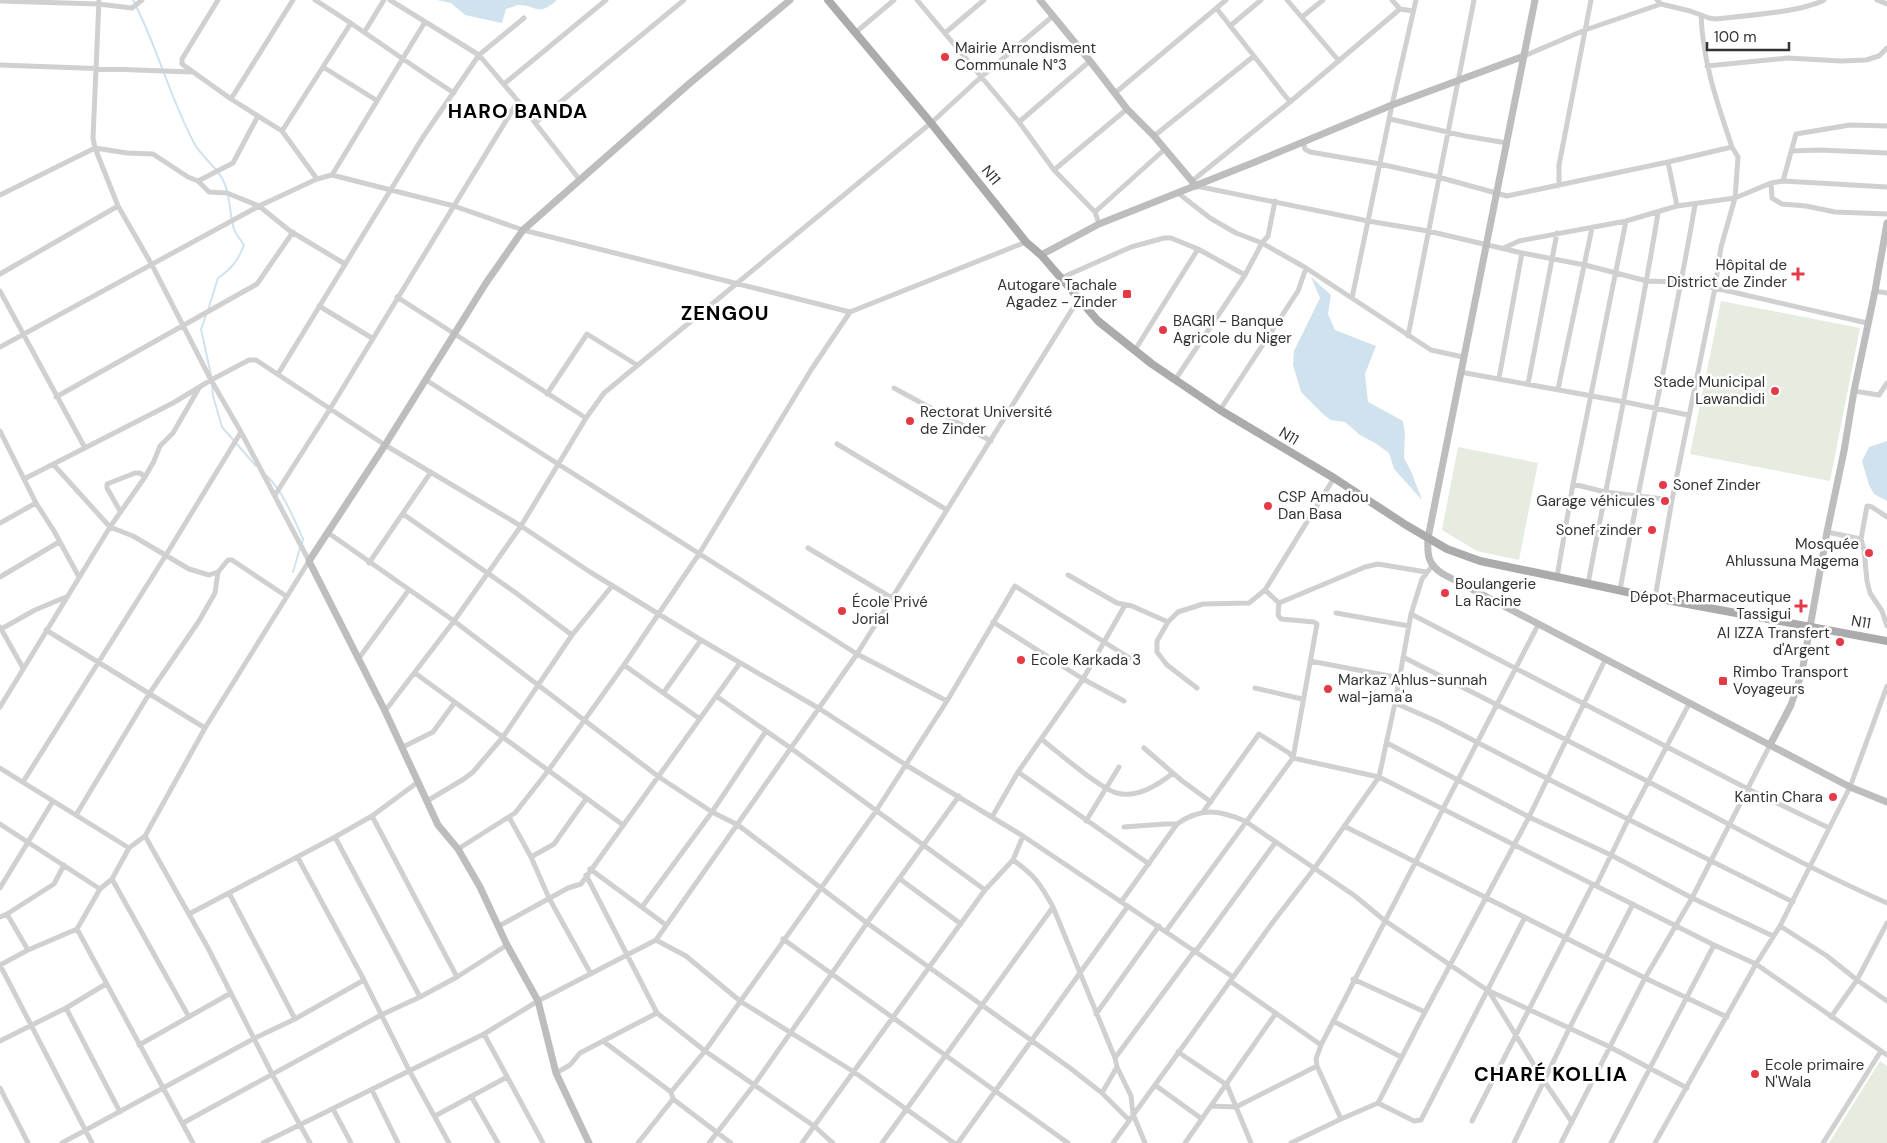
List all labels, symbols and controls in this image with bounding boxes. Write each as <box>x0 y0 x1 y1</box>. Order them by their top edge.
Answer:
scale bar <box>1707 20 1790 52</box>
text: 100 m <box>1714 27 1757 47</box>
place label: Mairie Arrondisment Communale N°3 <box>955 38 1096 75</box>
marker: Mairie Arrondisment Communale N°3 <box>939 51 951 63</box>
district label: HARO BANDA <box>448 98 588 124</box>
street label: N11 <box>977 161 1005 189</box>
place label: Hôpital de District de Zinder <box>1667 255 1787 292</box>
marker: Hôpital de District de Zinder <box>1791 267 1805 281</box>
place label: Autogare Tachale Agadez - Zinder <box>997 275 1117 312</box>
marker: Autogare Tachale Agadez - Zinder <box>1121 288 1133 300</box>
district label: ZENGOU <box>681 300 769 326</box>
place label: BAGRI - Banque Agricole du Niger <box>1173 311 1292 348</box>
marker: BAGRI - Banque Agricole du Niger <box>1157 324 1169 336</box>
place label: Stade Municipal Lawandidi <box>1654 372 1765 409</box>
marker: Stade Municipal Lawandidi <box>1769 385 1781 397</box>
place label: Rectorat Université de Zinder <box>920 402 1052 439</box>
marker: Rectorat Université de Zinder <box>904 415 916 427</box>
street label: N11 <box>1275 422 1303 450</box>
place label: Sonef Zinder <box>1673 475 1761 495</box>
marker: Sonef Zinder <box>1657 479 1669 491</box>
place label: CSP Amadou Dan Basa <box>1278 487 1369 524</box>
place label: Garage véhicules <box>1536 491 1655 511</box>
marker: Garage véhicules <box>1659 495 1671 507</box>
marker: CSP Amadou Dan Basa <box>1262 500 1274 512</box>
place label: Sonef zinder <box>1556 520 1642 540</box>
marker: Sonef zinder <box>1646 524 1658 536</box>
place label: Mosquée Ahlussuna Magema <box>1725 534 1859 571</box>
marker: Mosquée Ahlussuna Magema <box>1863 547 1875 559</box>
place label: Boulangerie La Racine <box>1455 574 1536 611</box>
marker: Boulangerie La Racine <box>1439 587 1451 599</box>
place label: Dépot Pharmaceutique Tassigui <box>1630 587 1791 624</box>
place label: École Privé Jorial <box>852 592 928 629</box>
marker: Dépot Pharmaceutique Tassigui <box>1795 600 1807 612</box>
marker: École Privé Jorial <box>836 605 848 617</box>
street label: N11 <box>1850 610 1872 634</box>
place label: Al IZZA Transfert d'Argent <box>1717 623 1830 660</box>
marker: Al IZZA Transfert d'Argent <box>1834 636 1846 648</box>
place label: Ecole Karkada 3 <box>1031 650 1141 670</box>
marker: Ecole Karkada 3 <box>1015 654 1027 666</box>
place label: Rimbo Transport Voyageurs <box>1733 662 1848 699</box>
place label: Markaz Ahlus-sunnah wal-jama'a <box>1338 670 1487 707</box>
marker: Rimbo Transport Voyageurs <box>1717 675 1729 687</box>
marker: Markaz Ahlus-sunnah wal-jama'a <box>1322 683 1334 695</box>
place label: Kantin Chara <box>1734 787 1823 807</box>
marker: Kantin Chara <box>1827 791 1839 803</box>
place label: Ecole primaire N'Wala <box>1765 1055 1864 1092</box>
district label: CHARÉ KOLLIA <box>1474 1061 1628 1087</box>
marker: Ecole primaire N'Wala <box>1749 1068 1761 1080</box>

